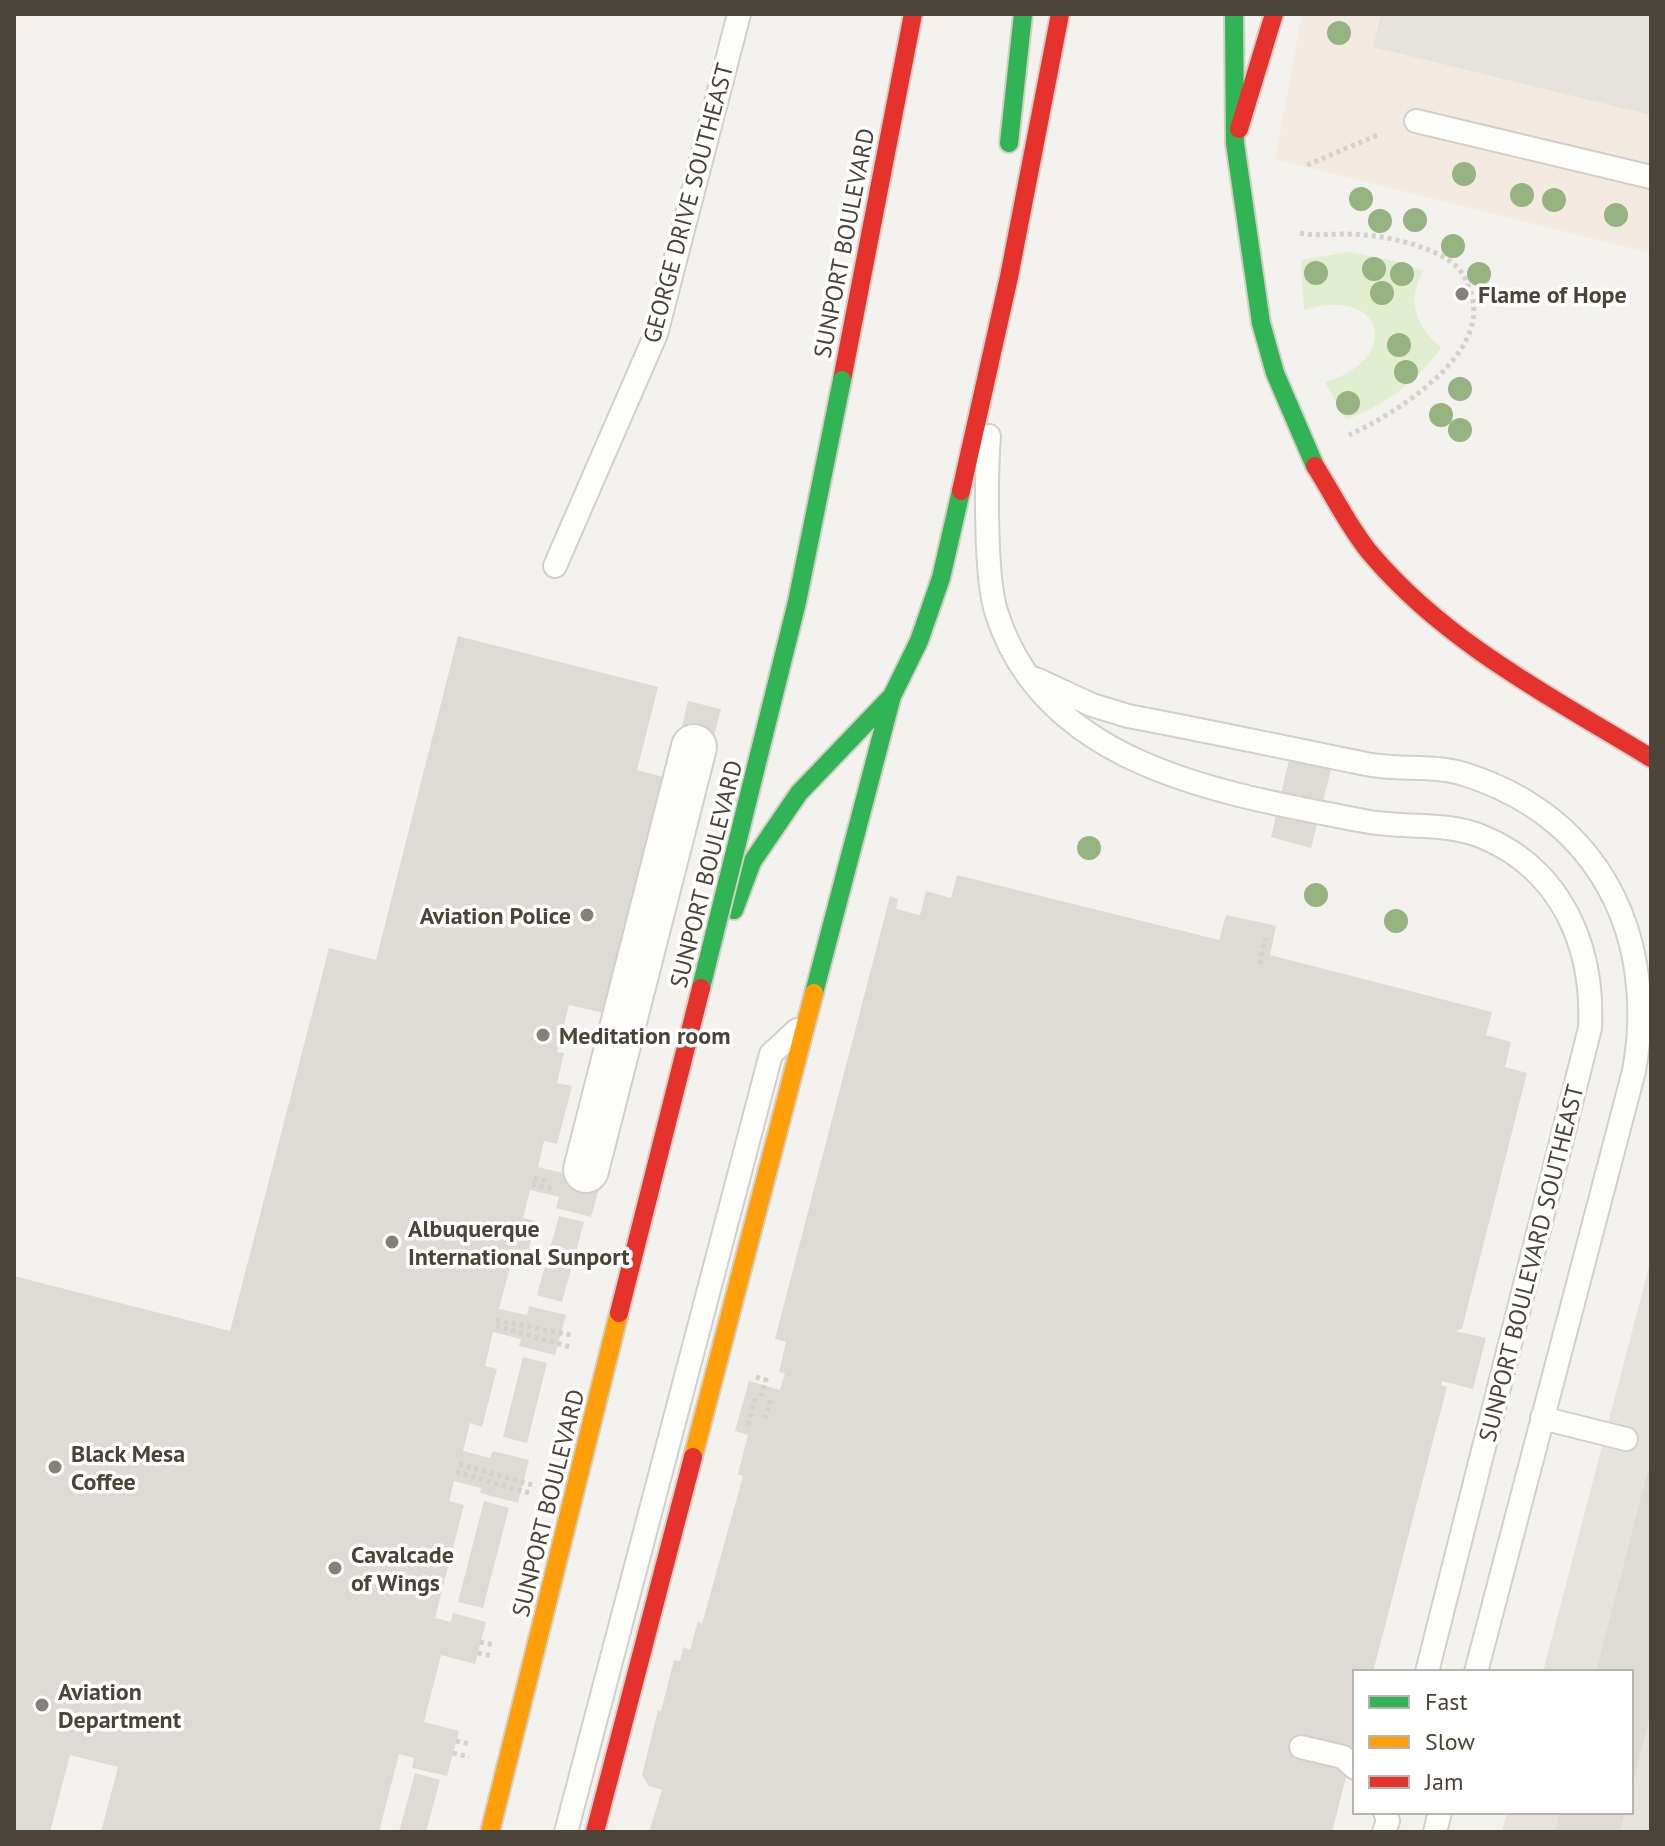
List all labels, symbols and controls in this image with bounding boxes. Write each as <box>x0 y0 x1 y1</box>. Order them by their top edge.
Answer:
street label: GEORGE DRIVE SOUTHEAST <box>636 60 740 346</box>
street label: SUNPORT BOULEVARD <box>807 125 881 361</box>
place label: Flame of Hope <box>1478 279 1627 310</box>
marker: Flame of Hope <box>1453 285 1471 303</box>
street label: SUNPORT BOULEVARD <box>663 757 749 991</box>
place label: Aviation Police <box>420 900 571 931</box>
marker: Aviation Police <box>578 906 596 924</box>
place label: Meditation room <box>559 1020 730 1051</box>
marker: Meditation room <box>534 1026 552 1044</box>
street label: SUNPORT BOULEVARD SOUTHEAST <box>1472 1081 1590 1445</box>
place label: Albuquerque International Sunport <box>408 1213 630 1272</box>
marker: Albuquerque International Sunport <box>383 1233 401 1251</box>
street label: SUNPORT BOULEVARD <box>505 1386 591 1620</box>
place label: Black Mesa Coffee <box>71 1438 185 1497</box>
marker: Black Mesa Coffee <box>46 1458 64 1476</box>
place label: Cavalcade of Wings <box>351 1539 454 1598</box>
marker: Cavalcade of Wings <box>326 1559 344 1577</box>
legend <box>1353 1670 1633 1814</box>
place label: Aviation Department <box>58 1676 182 1735</box>
text: Fast <box>1425 1686 1468 1717</box>
marker: Aviation Department <box>33 1696 51 1714</box>
text: Slow <box>1425 1726 1475 1757</box>
text: Jam <box>1424 1766 1463 1797</box>

